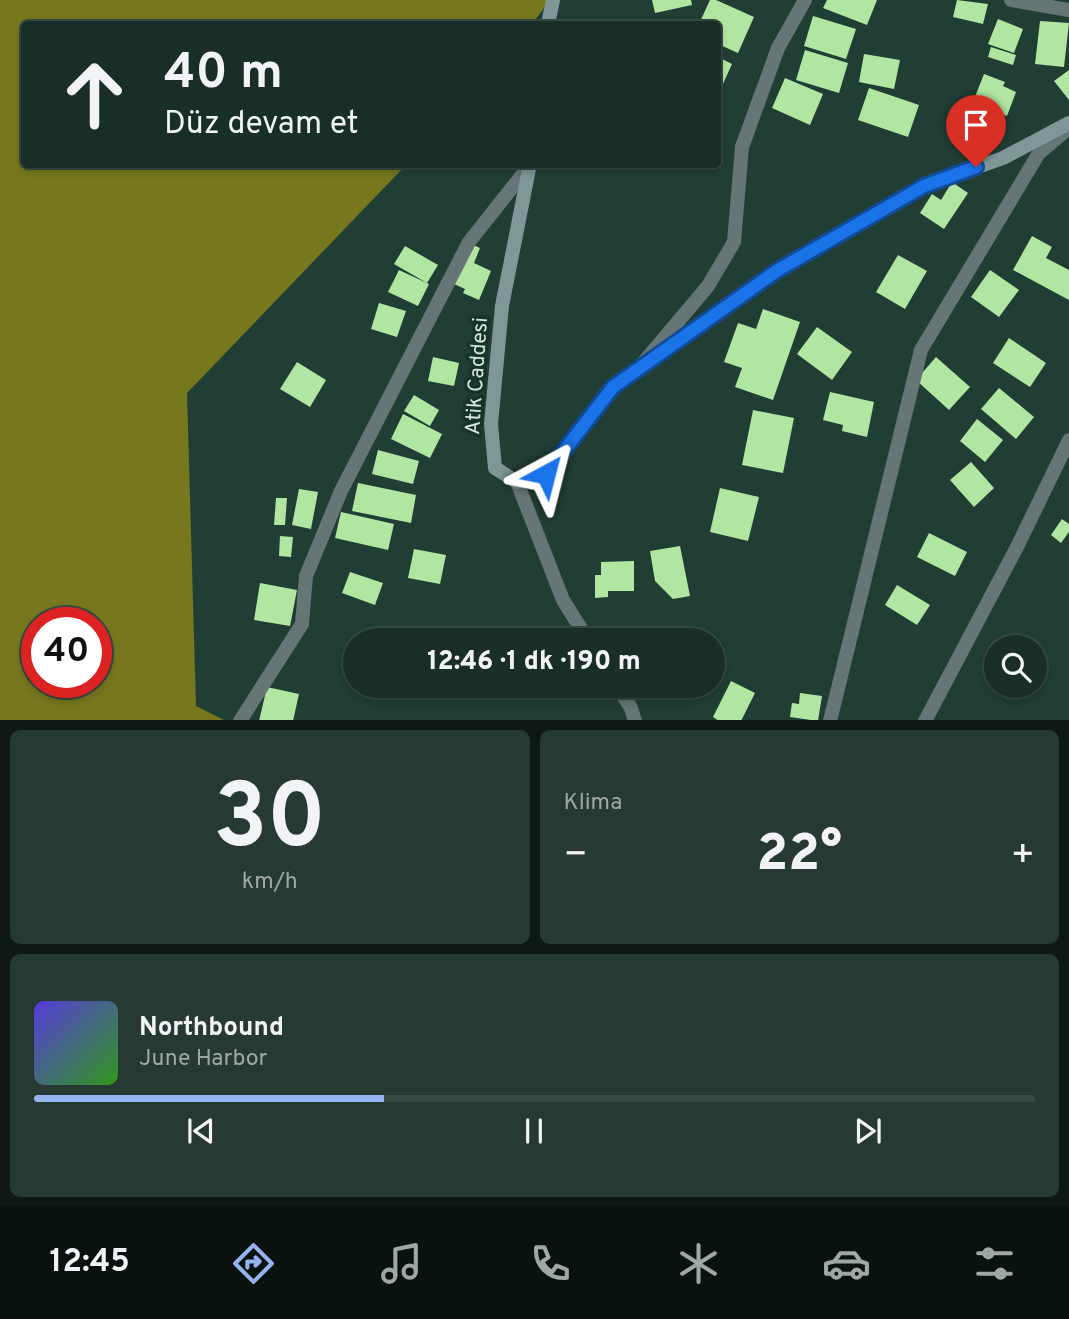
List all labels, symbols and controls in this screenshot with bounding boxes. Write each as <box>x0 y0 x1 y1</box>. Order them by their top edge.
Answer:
text: 40 m <box>164 44 283 106</box>
icon: ahead <box>49 49 140 140</box>
pin <box>946 95 1006 167</box>
text: Düz devam et <box>164 105 359 145</box>
icon: arrive <box>957 106 995 144</box>
street label: Atik Caddesi <box>460 316 495 436</box>
position arrow <box>509 437 583 511</box>
speed limit sign: 40 <box>21 607 112 698</box>
map controls <box>984 635 1047 698</box>
button: search <box>984 635 1047 698</box>
text: 12:46 · 1 dk · 190 m <box>427 646 641 679</box>
text: 30 <box>213 765 326 880</box>
text: Klima <box>564 789 622 818</box>
text: 22° <box>757 823 842 889</box>
text: − <box>564 832 588 881</box>
text: + <box>1010 832 1035 881</box>
text: km/h <box>242 868 298 897</box>
text: Northbound <box>139 1012 284 1045</box>
text: June Harbor <box>139 1045 267 1074</box>
icon: previous <box>182 1112 220 1150</box>
icon: pause <box>515 1112 553 1150</box>
icon: next <box>849 1112 887 1150</box>
icon: directions <box>229 1239 278 1288</box>
icon: music <box>377 1239 426 1288</box>
icon: phone <box>526 1239 575 1288</box>
icon: climate <box>674 1239 723 1288</box>
icon: car <box>822 1239 871 1288</box>
icon: filters <box>970 1239 1019 1288</box>
text: 12:45 <box>50 1243 130 1283</box>

